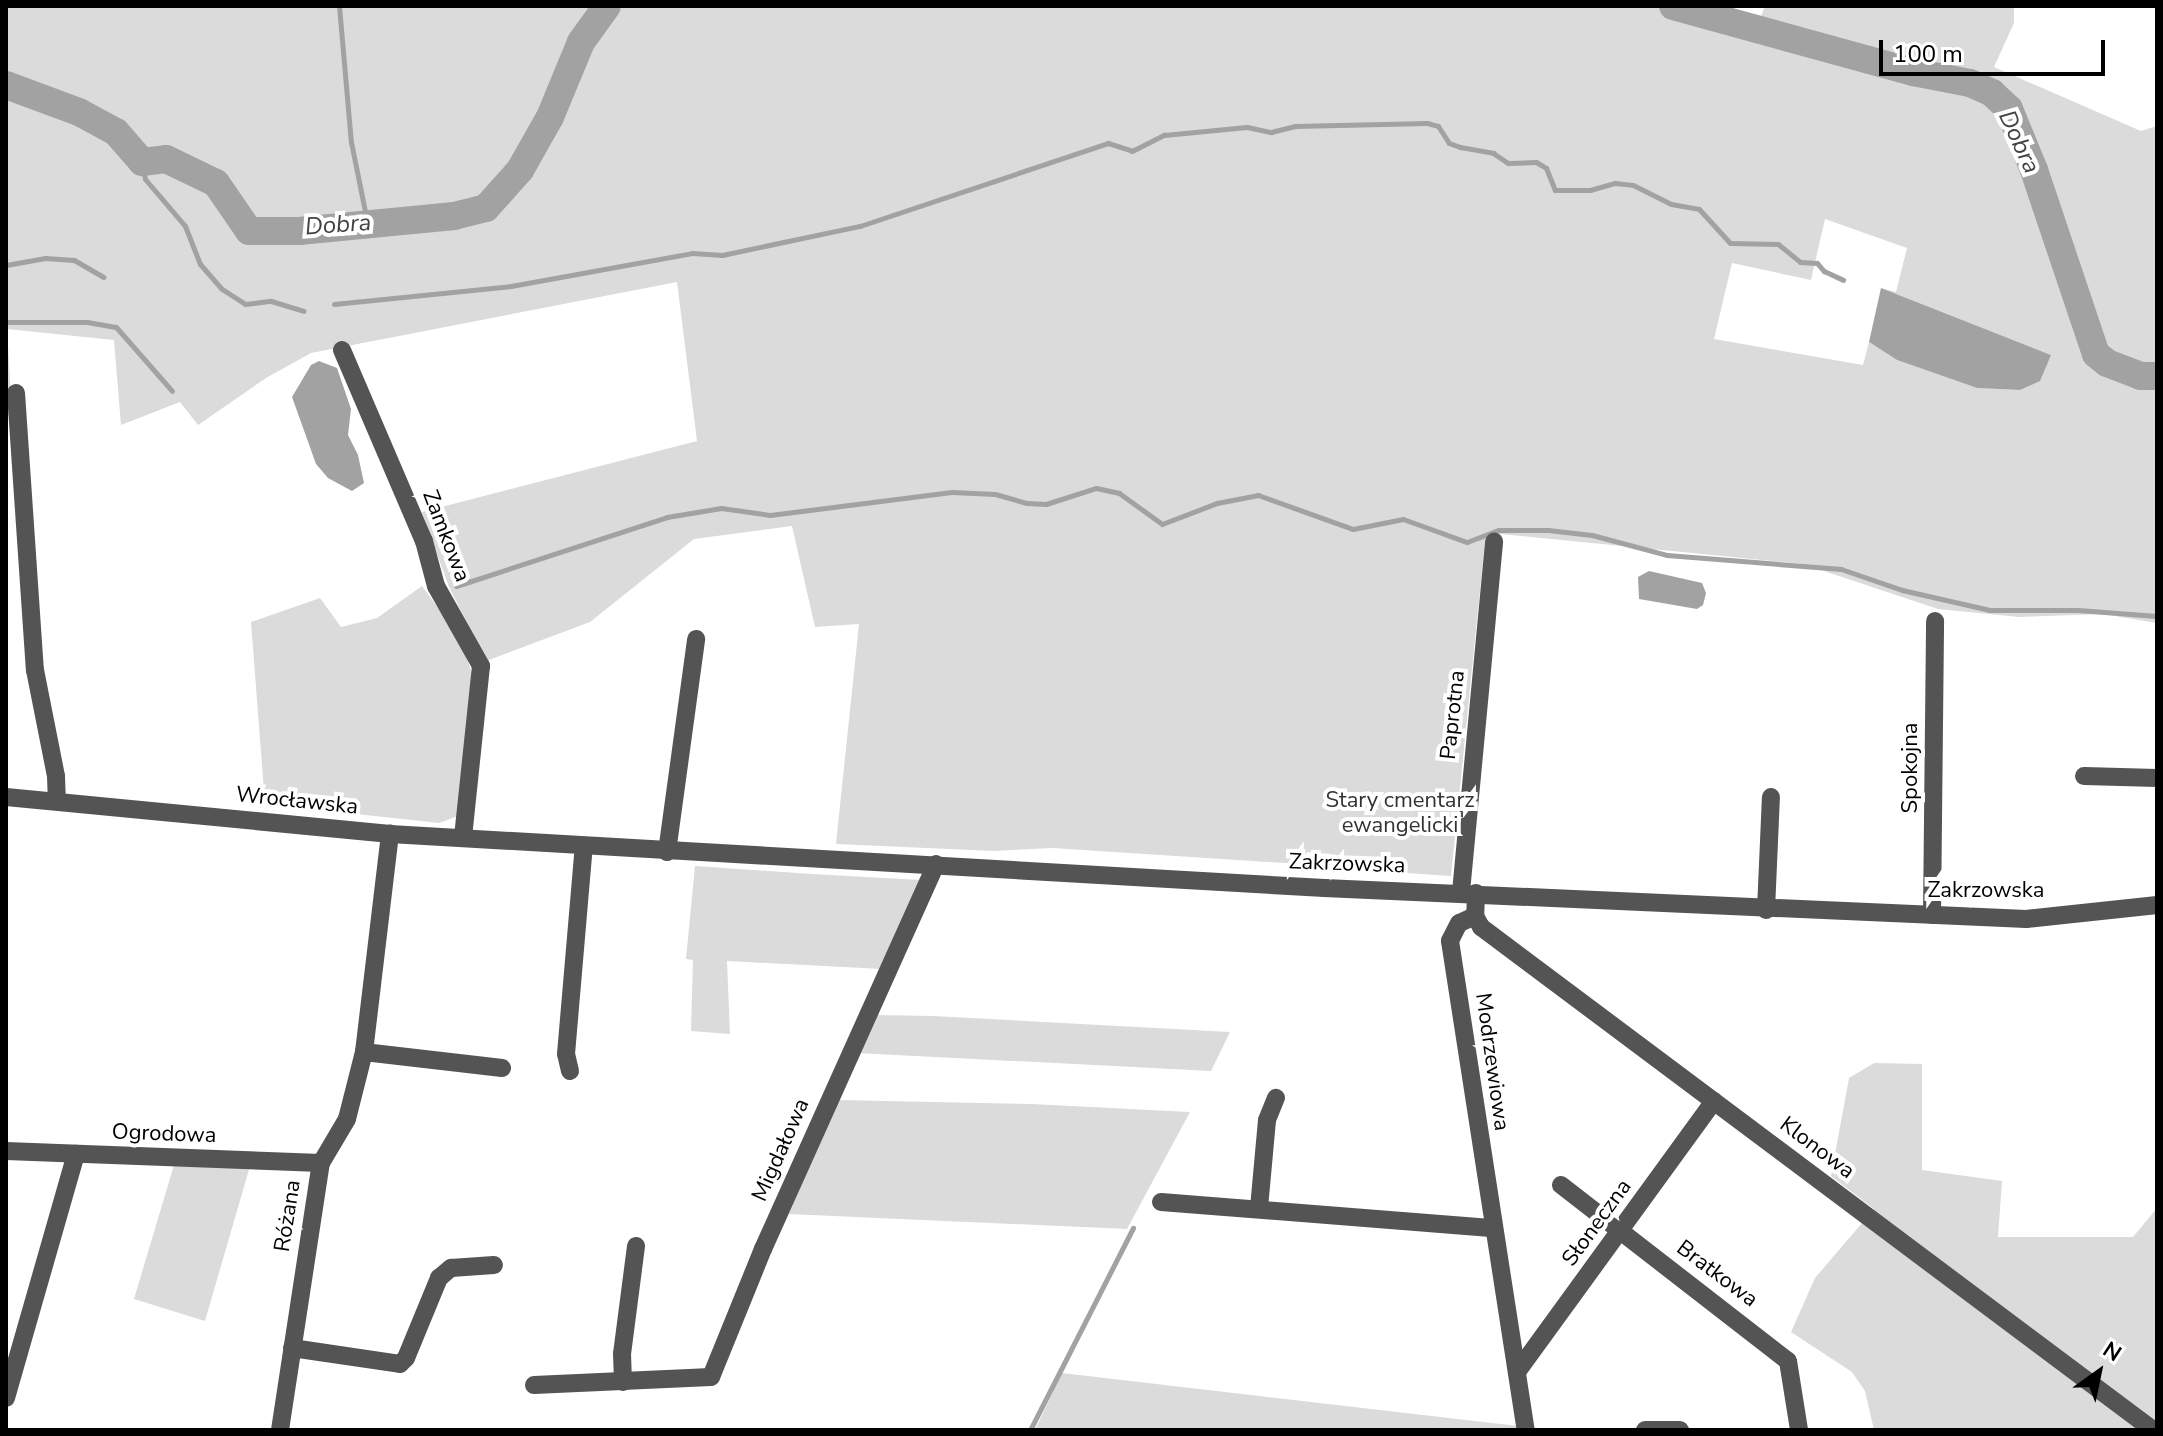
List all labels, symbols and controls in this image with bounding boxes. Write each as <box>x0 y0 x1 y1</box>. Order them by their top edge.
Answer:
scale bar <box>1883 24 2109 74</box>
text: 100 m <box>1893 38 1963 70</box>
water label: Dobra <box>1992 106 2046 178</box>
water label: Dobra <box>304 208 372 242</box>
street label: Zamkowa <box>416 486 476 586</box>
street label: Paprotna <box>1435 669 1471 761</box>
street label: Spokojna <box>1898 723 1924 813</box>
street label: Wrocławska <box>235 781 359 821</box>
park label: Stary cmentarz ewangelicki <box>1325 787 1475 838</box>
street label: Zakrzowska <box>1288 849 1406 879</box>
street label: Zakrzowska <box>1928 878 2044 904</box>
street label: Modrzewiowa <box>1469 991 1515 1133</box>
street label: Migdałowa <box>747 1095 815 1205</box>
street label: Klonowa <box>1774 1111 1860 1185</box>
street label: Ogrodowa <box>111 1119 217 1149</box>
street label: Słoneczna <box>1557 1174 1637 1272</box>
street label: Różana <box>269 1178 307 1254</box>
street label: Bratkowa <box>1671 1235 1763 1313</box>
north arrow <box>2059 1332 2139 1412</box>
text: N <box>2097 1335 2127 1369</box>

